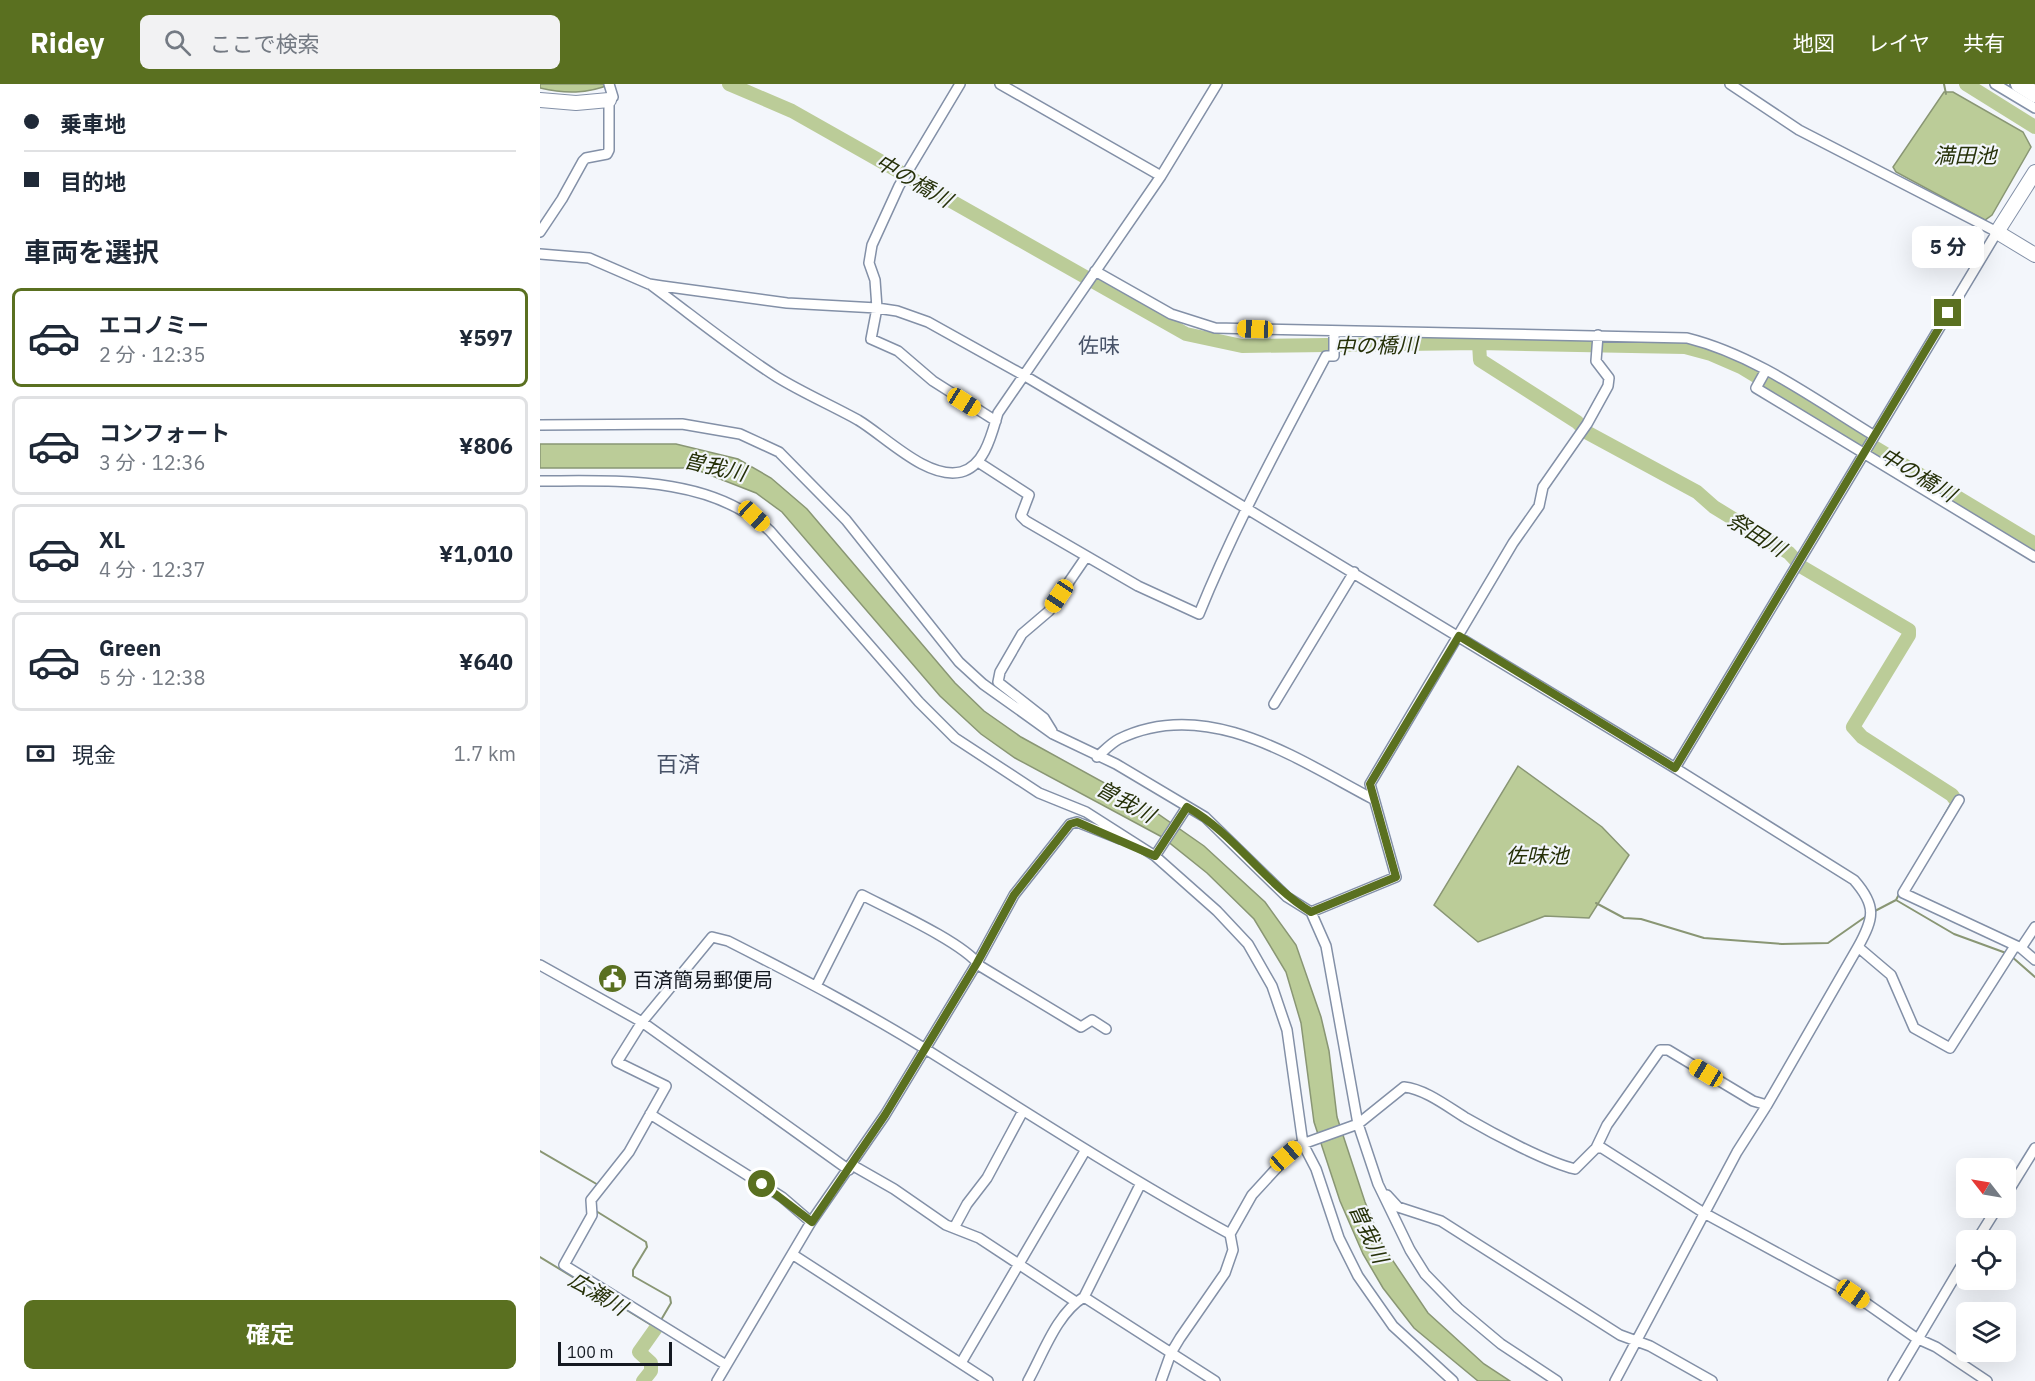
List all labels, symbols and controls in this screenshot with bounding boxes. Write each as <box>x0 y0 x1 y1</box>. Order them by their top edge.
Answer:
search box <box>140 15 560 69</box>
text: Ridey <box>30 24 104 61</box>
icon: search <box>161 26 194 59</box>
text: ここで検索 <box>209 29 319 58</box>
text: 地図 <box>1793 29 1835 57</box>
text: レイヤ <box>1868 29 1930 57</box>
text: 共有 <box>1963 29 2005 57</box>
text: 乗車地 <box>60 109 126 138</box>
water label: 満田池 <box>1934 141 1998 169</box>
water label: 中の橋川 <box>871 147 959 214</box>
text: 目的地 <box>60 167 126 196</box>
callout: 5 分 <box>1912 226 1984 268</box>
text: 5 分 <box>1930 233 1966 260</box>
text: 車両を選択 <box>24 234 159 269</box>
route end <box>1934 299 1961 326</box>
text: エコノミー <box>99 310 209 339</box>
icon: car <box>27 311 81 365</box>
car <box>1237 319 1273 339</box>
text: ¥597 <box>459 323 513 352</box>
water label: 中の橋川 <box>1334 330 1420 360</box>
district label: 佐味 <box>1078 331 1120 359</box>
text: 2 分 · 12:35 <box>99 341 206 368</box>
car <box>944 385 984 419</box>
text: コンフォート <box>99 418 230 447</box>
icon: car <box>27 419 81 473</box>
text: ¥806 <box>459 431 513 460</box>
water label: 中の橋川 <box>1875 440 1963 509</box>
water label: 曽我川 <box>681 445 751 487</box>
text: 3 分 · 12:36 <box>99 449 206 476</box>
car <box>735 497 773 535</box>
water label: 祭田川 <box>1723 505 1793 564</box>
text: XL <box>99 525 125 554</box>
icon: car <box>27 527 81 581</box>
text: ¥1,010 <box>439 539 513 568</box>
text: 4 分 · 12:37 <box>99 556 206 583</box>
car <box>1041 576 1077 616</box>
text: Green <box>99 633 161 662</box>
icon: car <box>27 635 81 689</box>
text: ¥640 <box>459 647 513 676</box>
text: 5 分 · 12:38 <box>99 664 206 691</box>
icon: cash <box>24 737 57 770</box>
text: 現金 <box>72 740 116 769</box>
text: 1.7 km <box>454 740 516 767</box>
district label: 百済 <box>656 749 700 778</box>
water label: 曽我川 <box>1092 773 1162 829</box>
water label: 佐味池 <box>1506 841 1570 869</box>
public building icon: 百済簡易郵便局 <box>596 963 628 995</box>
place label: 百済簡易郵便局 <box>633 966 773 993</box>
car <box>1686 1056 1726 1090</box>
car <box>1267 1137 1305 1175</box>
north arrow <box>1956 1158 2016 1218</box>
map controls <box>1956 1158 2016 1362</box>
route start <box>748 1170 775 1197</box>
water label: 曽我川 <box>1343 1199 1396 1269</box>
button: locate <box>1956 1230 2016 1290</box>
water label: 広瀬川 <box>564 1265 634 1322</box>
car <box>1833 1276 1873 1312</box>
button: 確定 <box>24 1300 516 1369</box>
button: layers <box>1956 1302 2016 1362</box>
scale bar <box>558 1339 672 1366</box>
text: 100 m <box>567 1342 614 1362</box>

